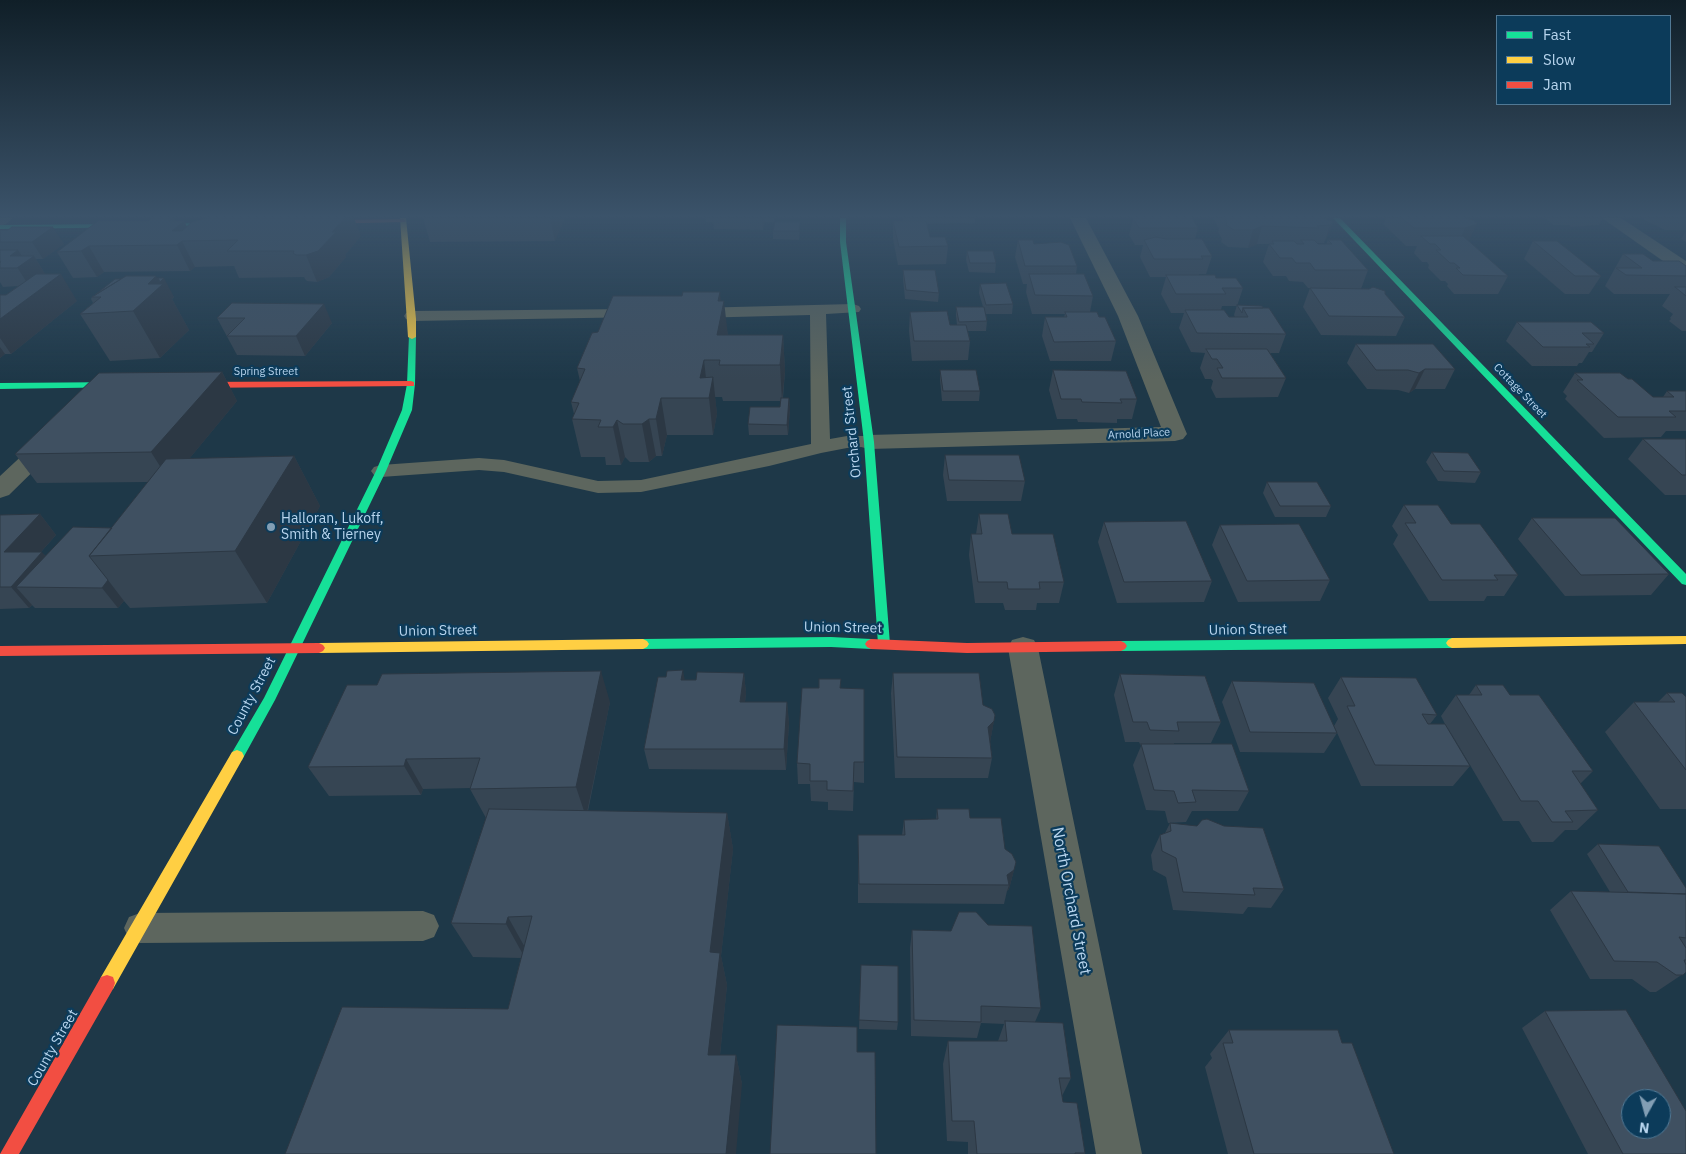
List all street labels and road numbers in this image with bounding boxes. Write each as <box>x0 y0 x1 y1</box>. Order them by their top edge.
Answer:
street label: Cottage Street <box>1491 361 1549 421</box>
street label: Spring Street <box>234 365 298 379</box>
street label: Orchard Street <box>839 385 865 479</box>
street label: Arnold Place <box>1107 426 1171 442</box>
street label: Union Street <box>804 619 882 637</box>
street label: Union Street <box>1209 621 1287 639</box>
street label: Union Street <box>399 622 477 640</box>
street label: County Street <box>224 654 280 738</box>
street label: North Orchard Street <box>1047 825 1095 977</box>
street label: County Street <box>24 1007 82 1089</box>

